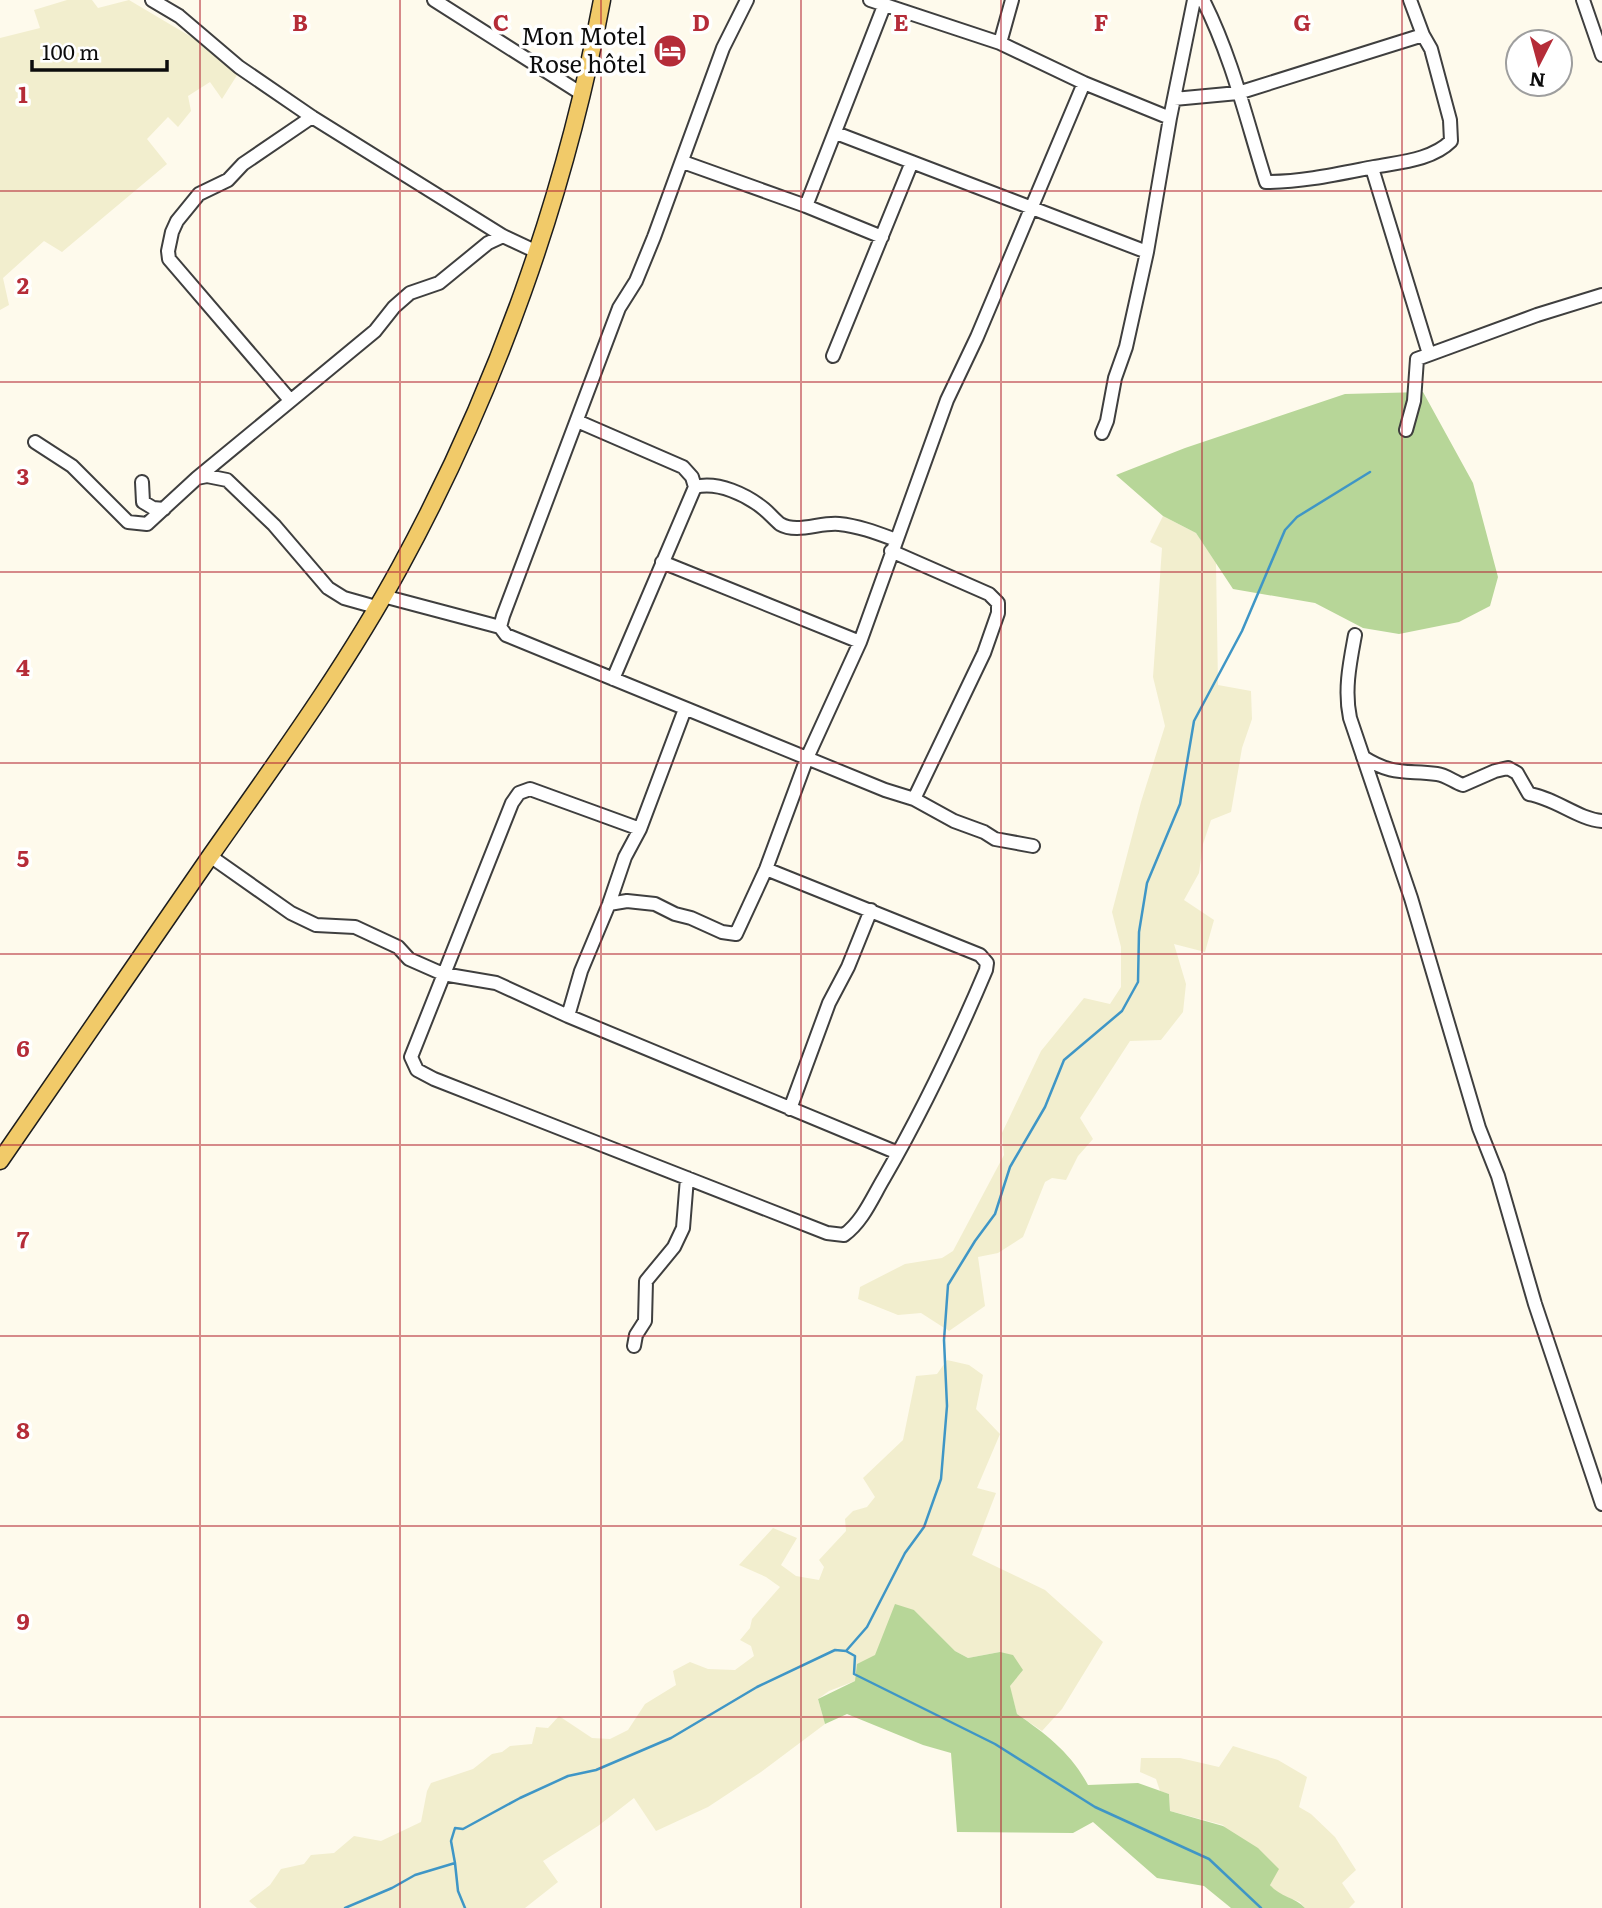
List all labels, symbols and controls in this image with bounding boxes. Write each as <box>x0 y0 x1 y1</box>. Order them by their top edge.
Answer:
text: B <box>292 4 308 38</box>
text: C <box>493 4 509 38</box>
text: D <box>692 4 710 38</box>
text: E <box>893 4 909 38</box>
text: F <box>1094 4 1109 38</box>
text: G <box>1293 4 1311 38</box>
place label: Mon Motel Rose hôtel <box>521 17 646 80</box>
scale bar <box>32 28 166 72</box>
north arrow <box>1504 28 1574 98</box>
hotel icon: Mon Motel Rose hôtel <box>651 32 689 70</box>
text: 100 m <box>42 35 99 66</box>
text: N <box>1528 66 1547 96</box>
text: 1 <box>18 76 28 110</box>
text: 2 <box>17 267 29 301</box>
text: 3 <box>17 458 29 492</box>
text: 4 <box>16 649 30 683</box>
text: 5 <box>17 840 29 874</box>
text: 6 <box>16 1030 30 1064</box>
text: 7 <box>17 1221 30 1255</box>
text: 8 <box>16 1412 30 1446</box>
text: 9 <box>16 1603 30 1637</box>

